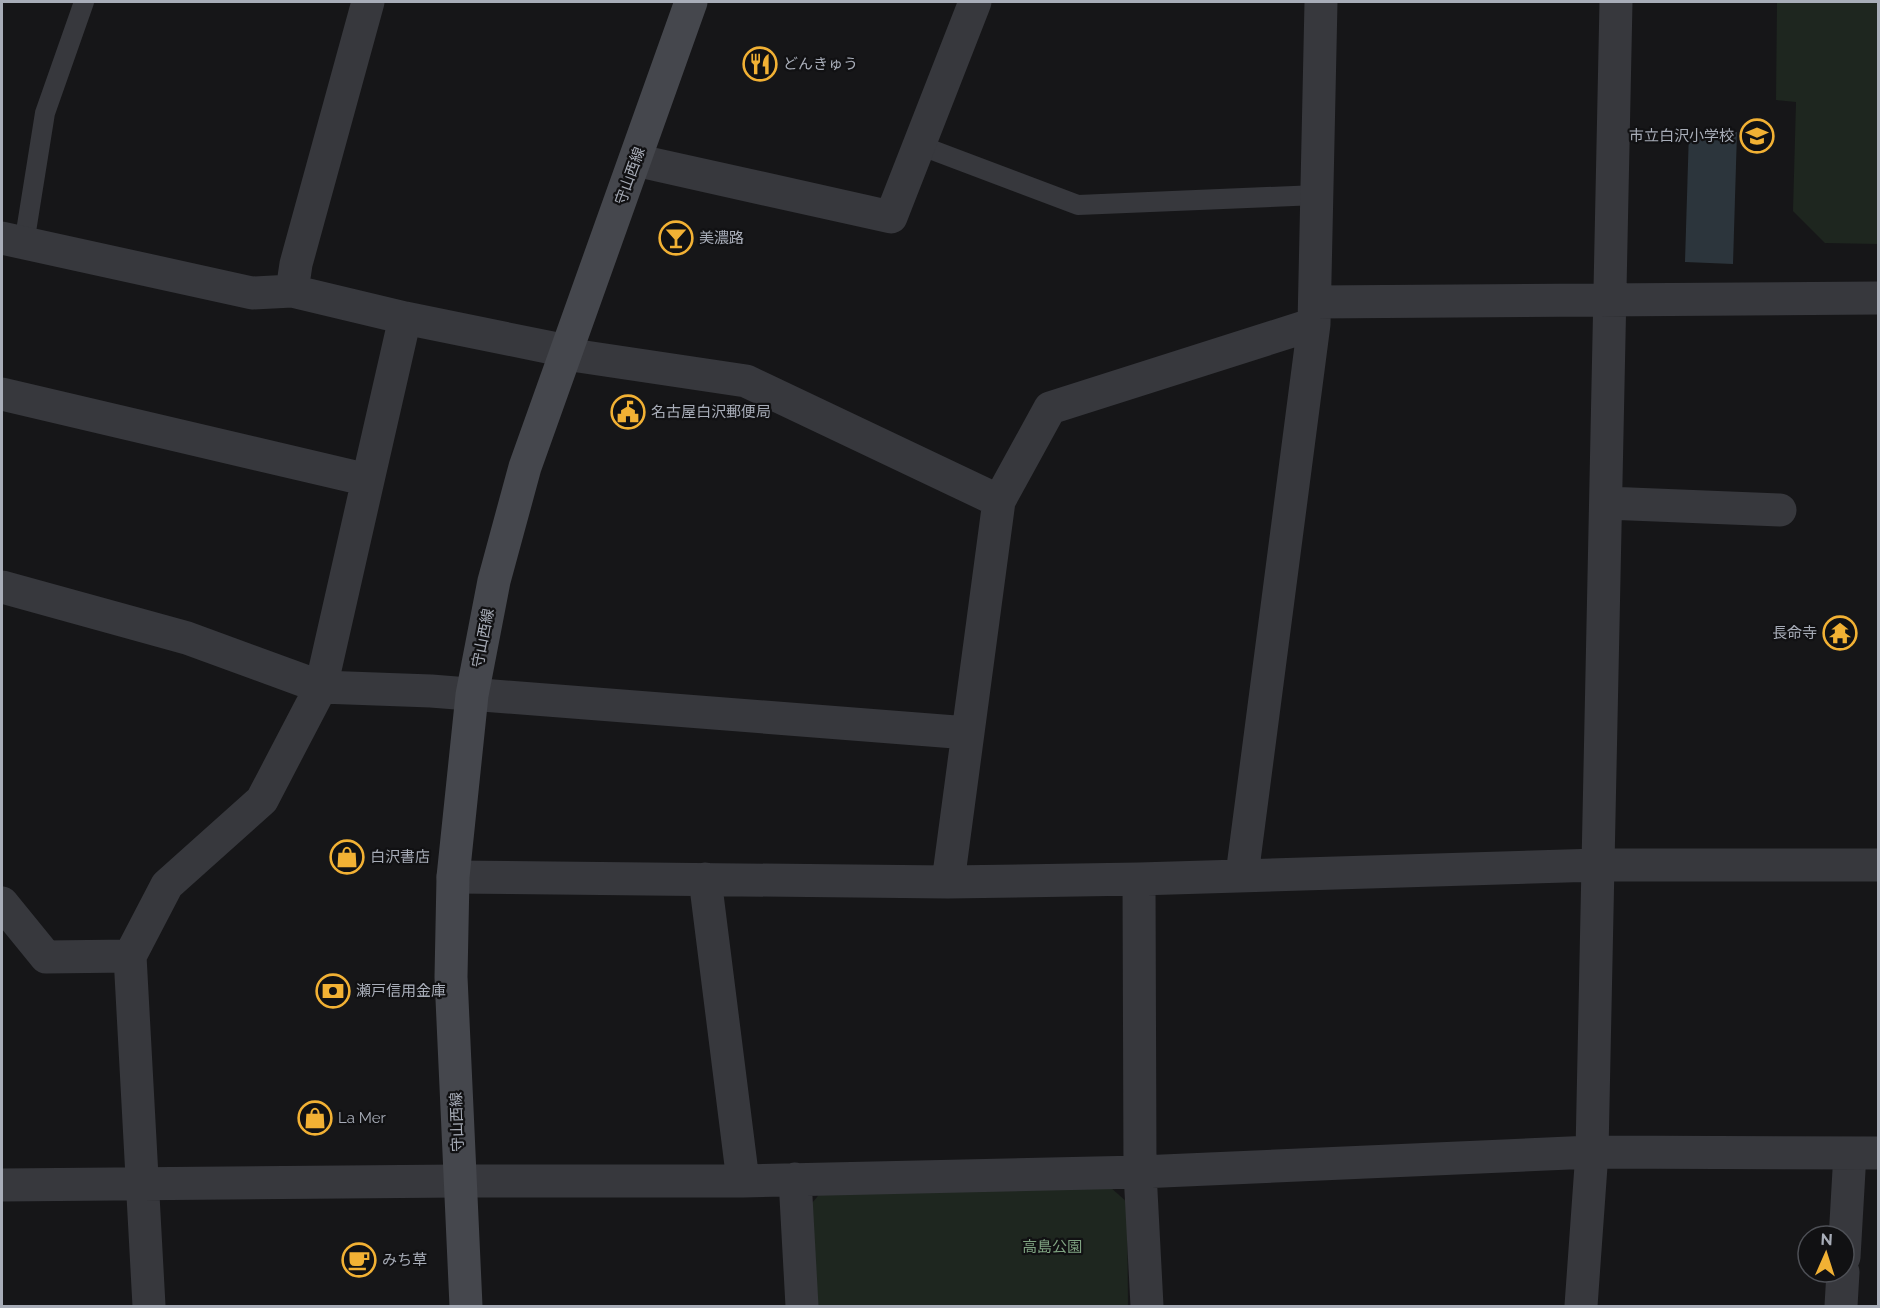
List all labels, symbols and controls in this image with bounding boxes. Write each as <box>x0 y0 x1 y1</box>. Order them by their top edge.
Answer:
restaurant icon: どんきゅう <box>742 46 778 82</box>
place label: どんきゅう <box>783 55 858 73</box>
school or university icon: 市立白沢小学校 <box>1739 118 1775 154</box>
place label: 市立白沢小学校 <box>1629 127 1734 145</box>
street label: 守山西線 <box>611 145 649 207</box>
bar icon: 美濃路 <box>658 220 694 256</box>
place label: 美濃路 <box>699 229 744 247</box>
public building icon: 名古屋白沢郵便局 <box>610 394 646 430</box>
place label: 名古屋白沢郵便局 <box>651 403 771 421</box>
street label: 守山西線 <box>468 607 498 669</box>
temple icon: 長命寺 <box>1822 615 1858 651</box>
place label: 長命寺 <box>1772 624 1817 642</box>
shop icon: 白沢書店 <box>329 839 365 875</box>
place label: 白沢書店 <box>370 848 430 866</box>
bank icon: 瀬戸信用金庫 <box>315 973 351 1009</box>
place label: 瀬戸信用金庫 <box>356 982 446 1000</box>
street label: 守山西線 <box>447 1092 467 1152</box>
shop icon: La Mer <box>297 1100 333 1136</box>
place label: La Mer <box>338 1109 387 1127</box>
north arrow <box>1796 1224 1856 1284</box>
text: N <box>1820 1230 1833 1249</box>
park label: 高島公園 <box>1022 1238 1082 1256</box>
cafe icon: みち草 <box>341 1242 377 1278</box>
place label: みち草 <box>382 1251 427 1269</box>

